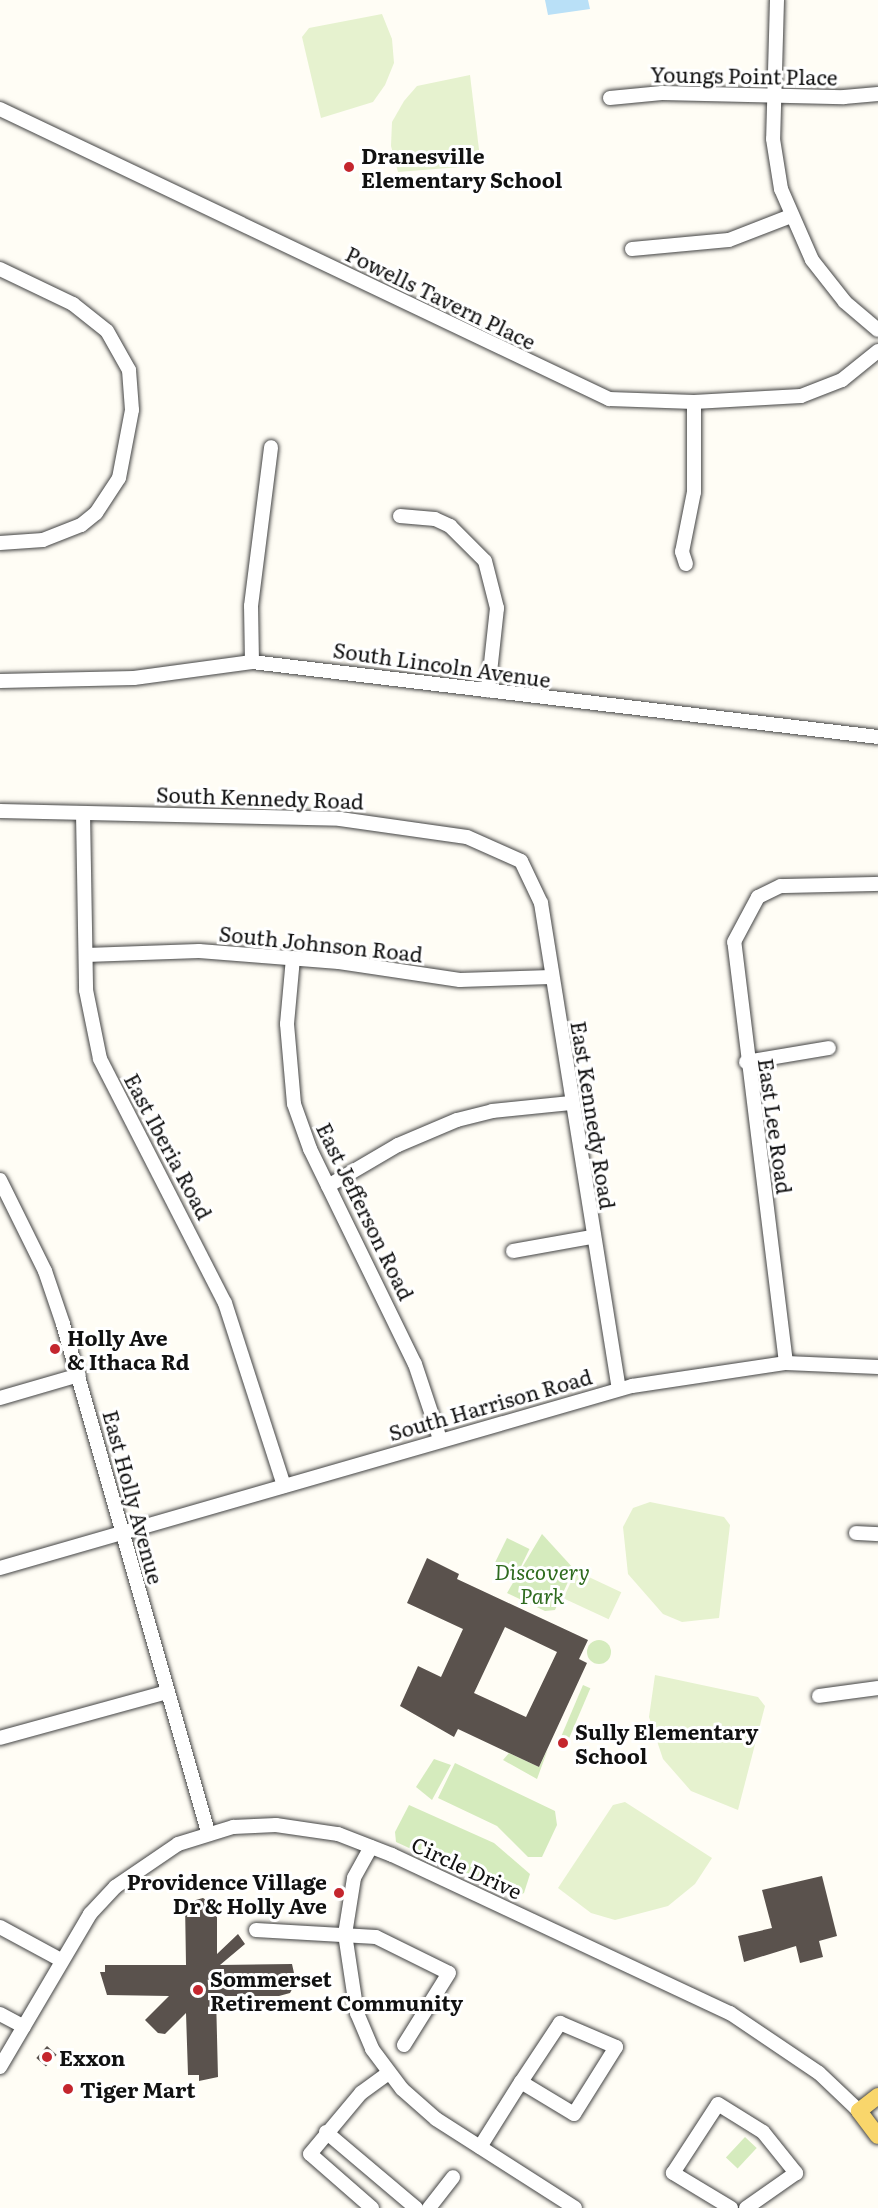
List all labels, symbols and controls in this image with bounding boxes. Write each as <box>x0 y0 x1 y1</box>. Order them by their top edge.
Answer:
street label: Youngs Point Place <box>650 61 838 89</box>
place label: Dranesville Elementary School <box>361 142 562 192</box>
marker: Dranesville Elementary School <box>342 160 356 174</box>
street label: Powells Tavern Place <box>342 240 540 354</box>
street label: South Lincoln Avenue <box>332 636 552 692</box>
street label: South Kennedy Road <box>156 781 364 813</box>
street label: South Johnson Road <box>218 920 424 966</box>
street label: East Kennedy Road <box>567 1019 621 1211</box>
street label: East Lee Road <box>754 1057 798 1195</box>
street label: East Iberia Road <box>120 1069 218 1223</box>
street label: East Jefferson Road <box>312 1118 420 1304</box>
place label: Holly Ave & Ithaca Rd <box>67 1324 190 1374</box>
marker: Holly Ave & Ithaca Rd <box>48 1342 62 1356</box>
street label: South Harrison Road <box>385 1363 595 1445</box>
street label: East Holly Avenue <box>99 1407 169 1587</box>
park label: Discovery Park <box>494 1558 590 1608</box>
place label: Sully Elementary School <box>575 1718 758 1768</box>
marker: Sully Elementary School <box>556 1736 570 1750</box>
street label: Circle Drive <box>408 1830 526 1904</box>
place label: Providence Village Dr & Holly Ave <box>127 1868 327 1918</box>
marker: Providence Village Dr & Holly Ave <box>332 1886 346 1900</box>
place label: Sommerset Retirement Community <box>210 1965 463 2015</box>
marker: Sommerset Retirement Community <box>191 1983 205 1997</box>
place label: Exxon <box>59 2044 125 2070</box>
marker: Exxon <box>40 2050 54 2064</box>
place label: Tiger Mart <box>80 2076 196 2102</box>
marker: Tiger Mart <box>61 2082 75 2096</box>

